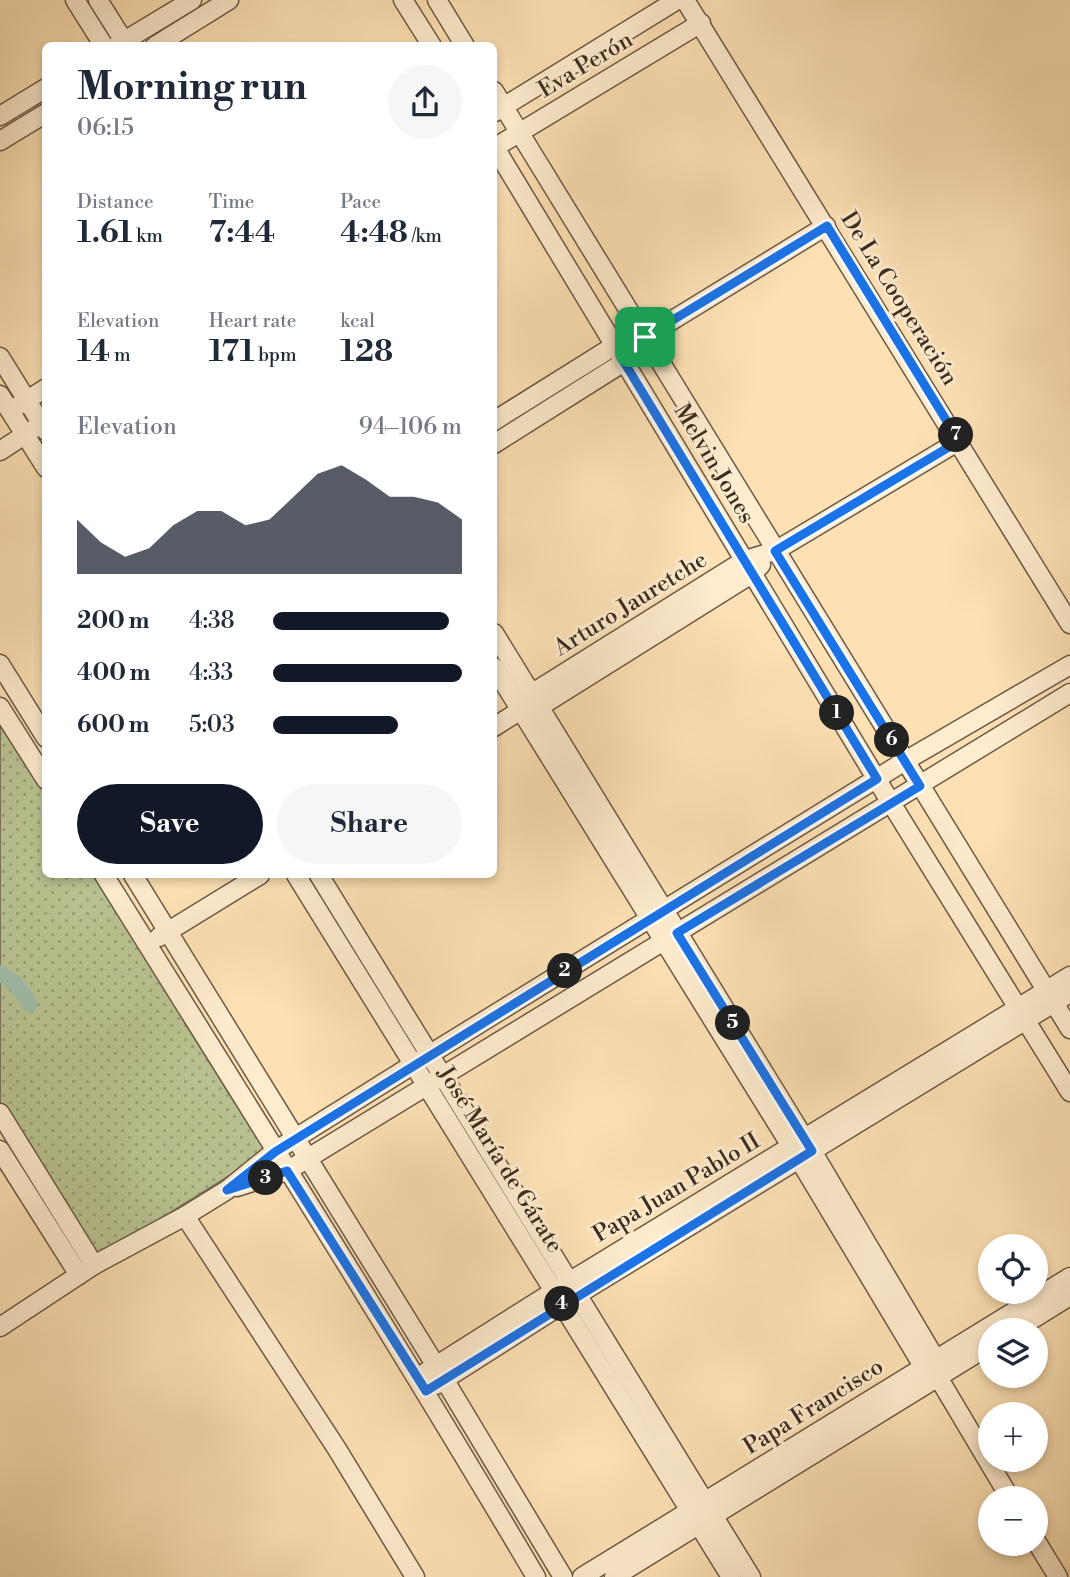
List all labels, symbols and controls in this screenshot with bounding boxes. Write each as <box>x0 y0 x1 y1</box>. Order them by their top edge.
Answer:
street label: Eva Perón <box>533 26 638 104</box>
text: Morning run <box>77 64 307 111</box>
button: share <box>388 65 462 139</box>
text: 06:15 <box>77 114 134 142</box>
text: Distance <box>77 190 154 214</box>
text: Time <box>209 190 254 214</box>
text: Pace <box>340 190 381 214</box>
street label: De La Cooperación <box>834 206 964 391</box>
text: 1.61 <box>77 214 132 252</box>
text: 7:44 <box>209 214 275 252</box>
text: 4:48 <box>340 214 408 252</box>
text: km <box>132 224 163 248</box>
text: /km <box>408 224 442 248</box>
pin <box>615 307 675 367</box>
text: Elevation <box>77 309 159 333</box>
text: Heart rate <box>209 309 296 333</box>
text: kcal <box>340 309 375 333</box>
icon: arrive <box>626 318 664 356</box>
text: 14 <box>77 333 110 371</box>
text: 171 <box>209 333 254 371</box>
text: 128 <box>340 333 393 371</box>
text: m <box>110 343 131 367</box>
text: bpm <box>254 343 297 367</box>
street label: Melvin Jones <box>667 399 761 528</box>
text: Elevation <box>77 413 177 441</box>
text: 94–106 m <box>359 413 462 441</box>
pin: 7 <box>939 418 974 452</box>
text: 7 <box>950 422 961 446</box>
street label: Arturo Jauretche <box>548 545 712 663</box>
text: 200 m <box>77 607 149 635</box>
text: 4:38 <box>189 607 235 635</box>
text: 400 m <box>77 659 150 687</box>
text: 4:33 <box>189 659 233 687</box>
pin: 1 <box>820 696 854 730</box>
text: 1 <box>832 700 841 724</box>
text: 600 m <box>77 711 150 739</box>
text: 5:03 <box>189 711 235 739</box>
pin: 6 <box>874 722 910 758</box>
text: 6 <box>886 727 897 751</box>
button: Save <box>77 784 263 864</box>
button: Share <box>277 784 462 864</box>
pin: 2 <box>548 954 582 988</box>
text: 2 <box>559 958 570 982</box>
pin: 5 <box>716 1006 750 1040</box>
text: 5 <box>727 1010 738 1034</box>
street label: José María de Gárate <box>431 1060 569 1258</box>
street label: Papa Juan Pablo II <box>588 1127 765 1249</box>
pin: 3 <box>248 1160 284 1196</box>
text: 3 <box>260 1165 271 1189</box>
map controls <box>978 1234 1048 1556</box>
button: locate <box>978 1234 1048 1304</box>
pin: 4 <box>544 1286 580 1322</box>
text: 4 <box>555 1291 568 1315</box>
button: layers <box>978 1318 1048 1388</box>
street label: Papa Francisco <box>738 1353 889 1461</box>
button: + <box>978 1402 1048 1472</box>
button: − <box>978 1486 1048 1556</box>

